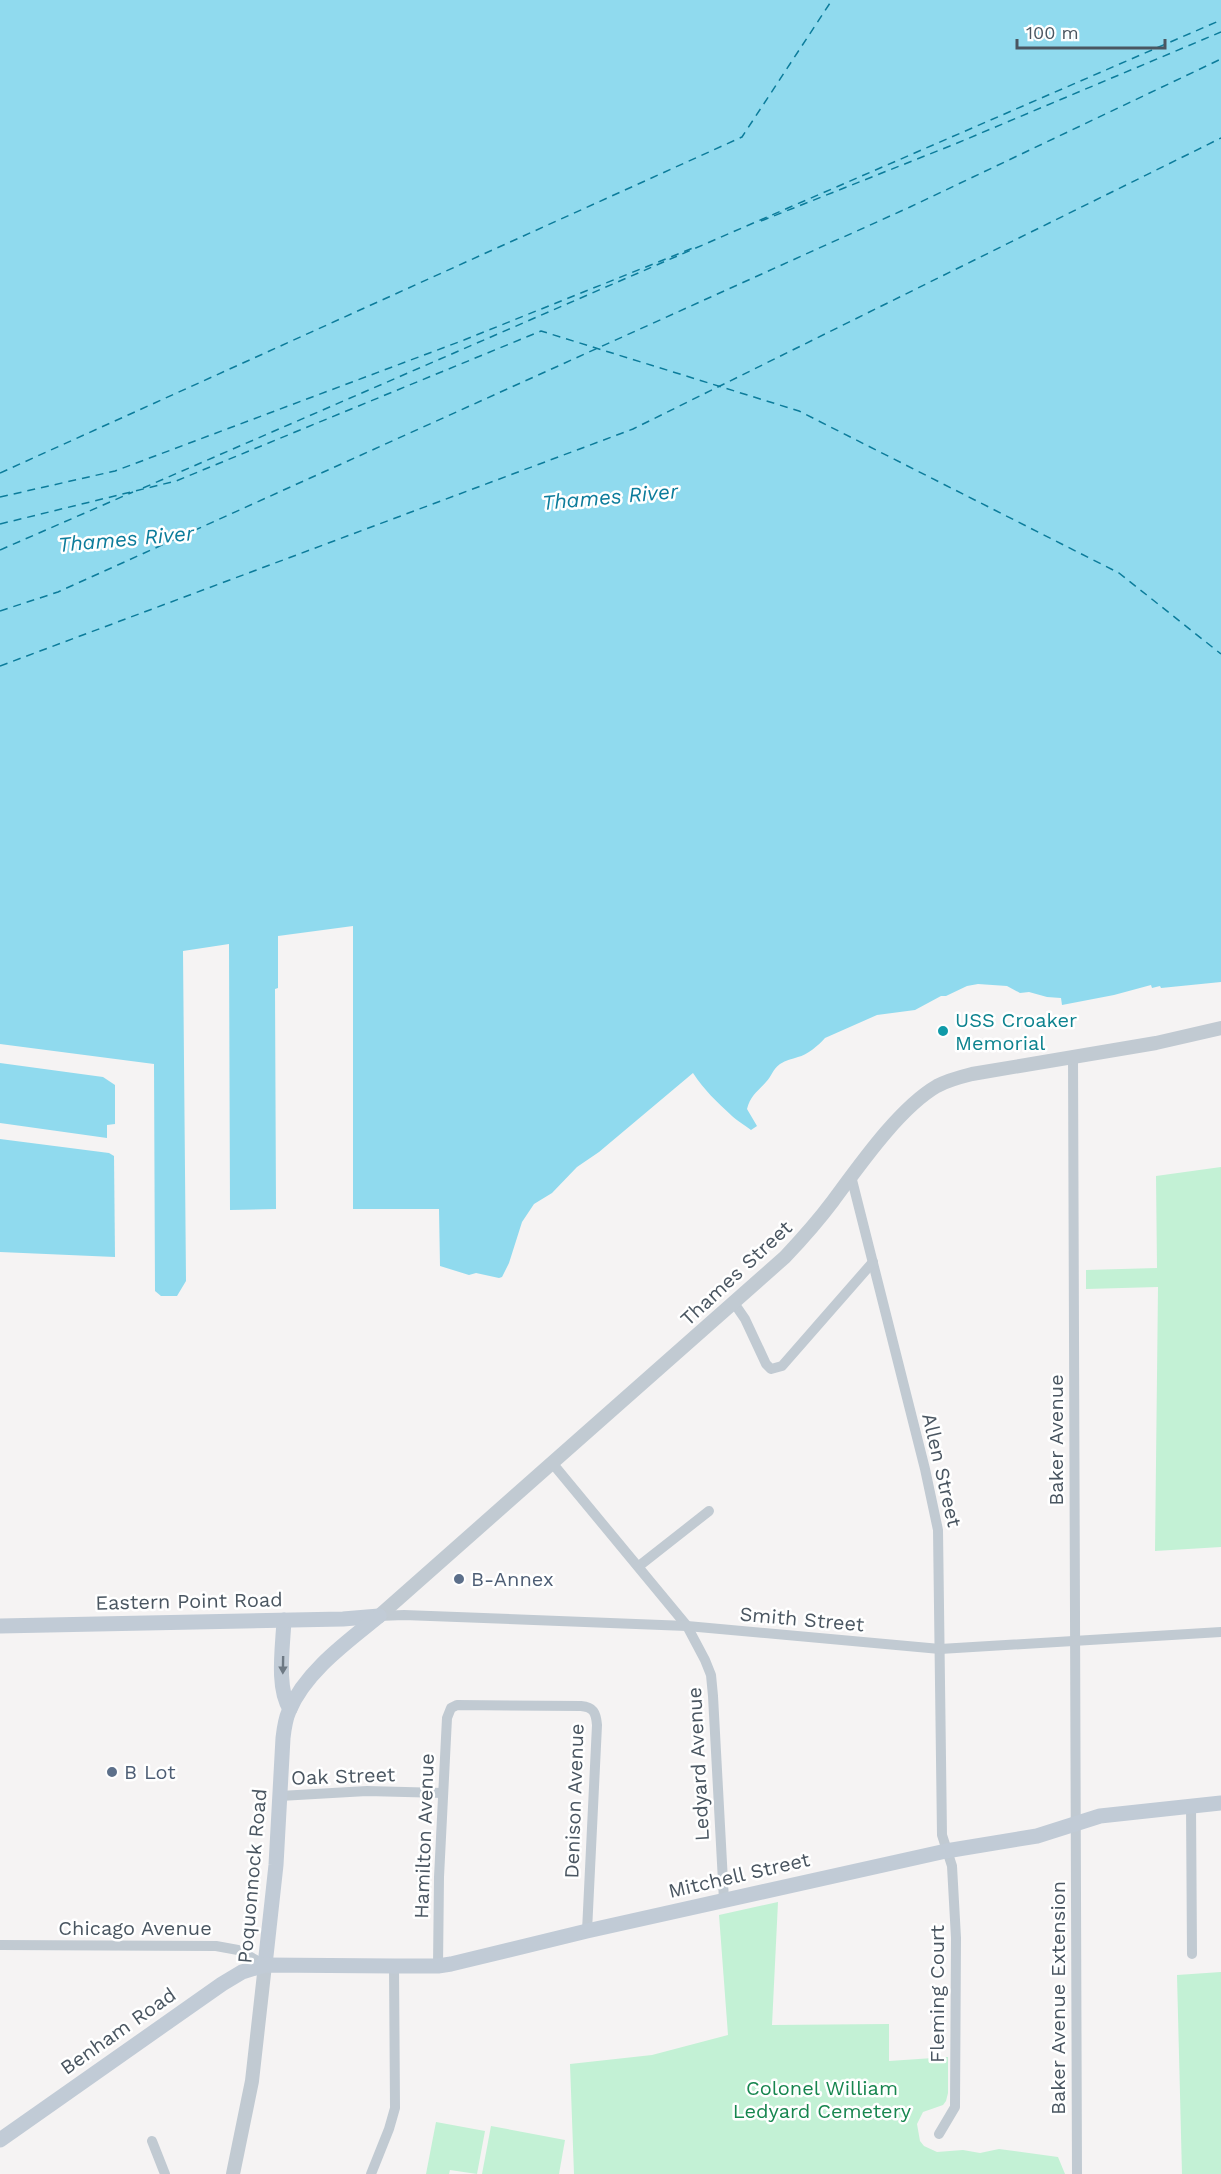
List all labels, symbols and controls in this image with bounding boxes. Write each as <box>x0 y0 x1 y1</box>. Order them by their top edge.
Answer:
scale bar <box>1017 12 1166 50</box>
text: 100 m <box>1026 22 1079 43</box>
water label: Thames River <box>541 478 680 515</box>
water label: Thames River <box>57 520 196 557</box>
place label: USS Croaker Memorial <box>955 1008 1077 1055</box>
marker: USS Croaker Memorial <box>936 1024 950 1038</box>
street label: Thames Street <box>675 1215 797 1331</box>
street label: Baker Avenue <box>1044 1374 1068 1506</box>
street label: Allen Street <box>917 1411 967 1530</box>
place label: B-Annex <box>471 1567 554 1591</box>
marker: B-Annex <box>452 1572 466 1586</box>
street label: Eastern Point Road <box>95 1587 283 1615</box>
street label: Smith Street <box>739 1602 866 1636</box>
one-way arrow <box>278 1656 288 1675</box>
street label: Ledyard Avenue <box>682 1686 714 1842</box>
street label: Denison Avenue <box>559 1723 589 1879</box>
street label: Hamilton Avenue <box>409 1753 439 1919</box>
place label: B Lot <box>124 1760 176 1784</box>
street label: Oak Street <box>291 1762 396 1790</box>
marker: B Lot <box>105 1765 119 1779</box>
street label: Poquonnock Road <box>232 1788 272 1964</box>
street label: Mitchell Street <box>666 1847 813 1903</box>
street label: Baker Avenue Extension <box>1046 1881 1070 2115</box>
street label: Chicago Avenue <box>58 1916 212 1940</box>
street label: Fleming Court <box>925 1924 949 2063</box>
street label: Benham Road <box>56 1982 180 2080</box>
park label: Colonel William Ledyard Cemetery <box>733 2076 912 2123</box>

